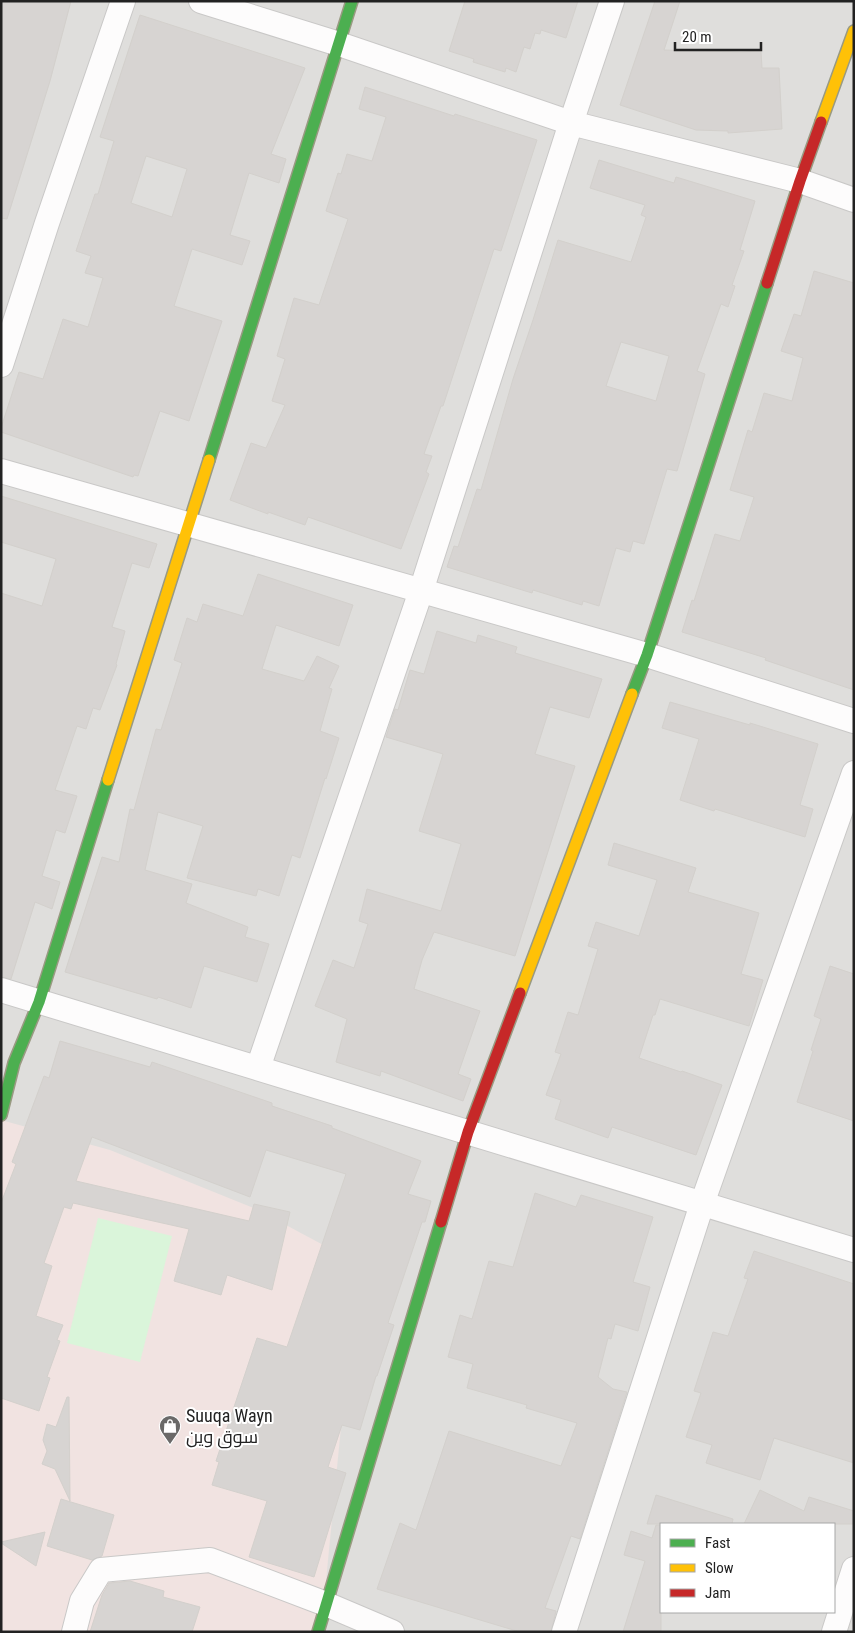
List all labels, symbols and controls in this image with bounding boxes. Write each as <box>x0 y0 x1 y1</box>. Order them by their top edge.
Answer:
scale bar <box>675 20 761 52</box>
text: 20 m <box>682 28 712 46</box>
place label: Suuqa Wayn سوق وين <box>186 1405 273 1449</box>
shop icon: Suuqa Wayn سوق وين <box>158 1414 182 1445</box>
legend <box>660 1523 835 1613</box>
text: Fast <box>705 1534 730 1552</box>
text: Slow <box>705 1559 734 1577</box>
text: Jam <box>705 1584 731 1602</box>

